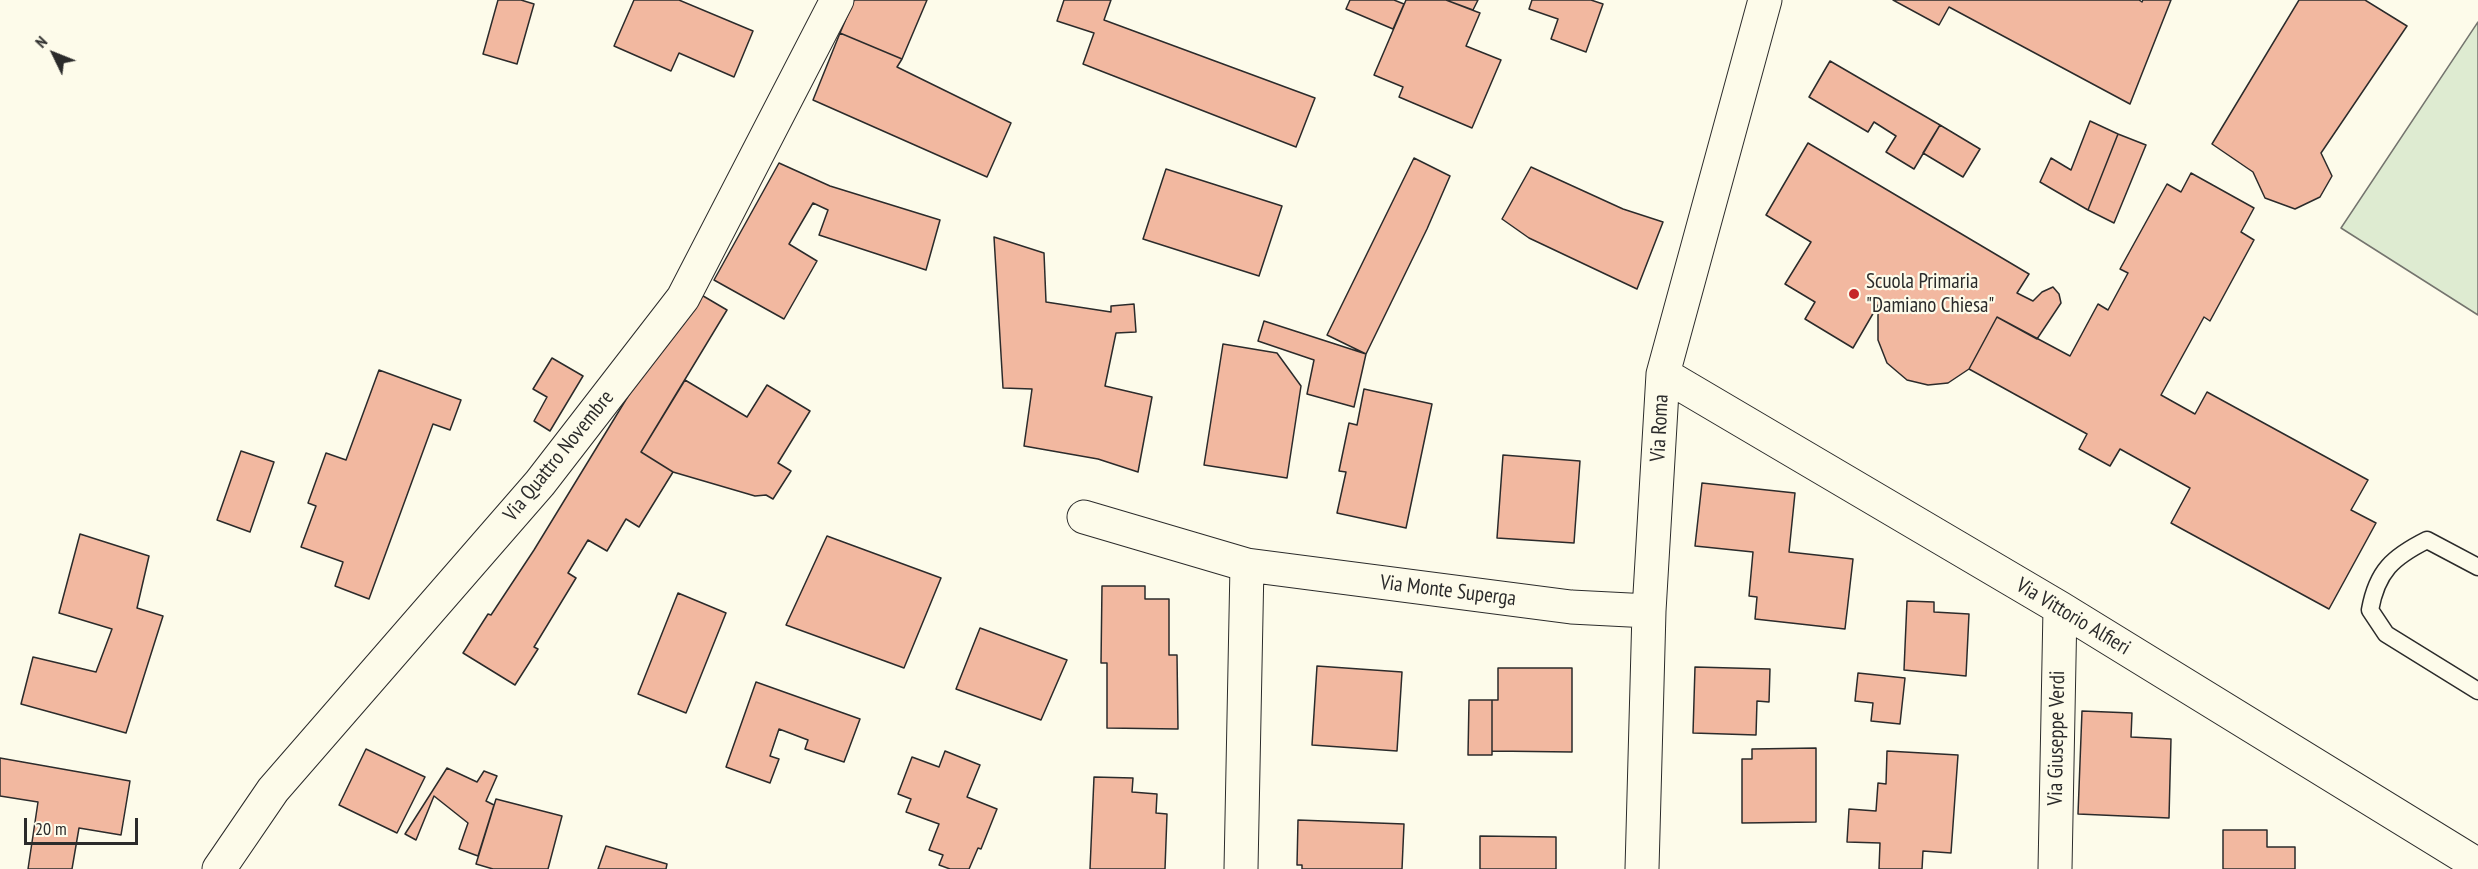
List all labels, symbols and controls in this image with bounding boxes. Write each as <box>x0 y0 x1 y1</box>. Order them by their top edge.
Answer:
north arrow <box>24 24 84 84</box>
text: N <box>31 32 51 52</box>
place label: Scuola Primaria "Damiano Chiesa" <box>1866 269 1994 319</box>
marker: Scuola Primaria "Damiano Chiesa" <box>1847 287 1861 301</box>
street label: Via Quattro Novembre <box>498 385 620 527</box>
street label: Via Roma <box>1646 394 1674 462</box>
street label: Via Monte Superga <box>1379 570 1517 612</box>
street label: Via Vittorio Alfieri <box>2011 573 2135 661</box>
street label: Via Giuseppe Verdi <box>2043 670 2071 806</box>
scale bar <box>27 806 141 844</box>
text: 20 m <box>35 817 67 840</box>

